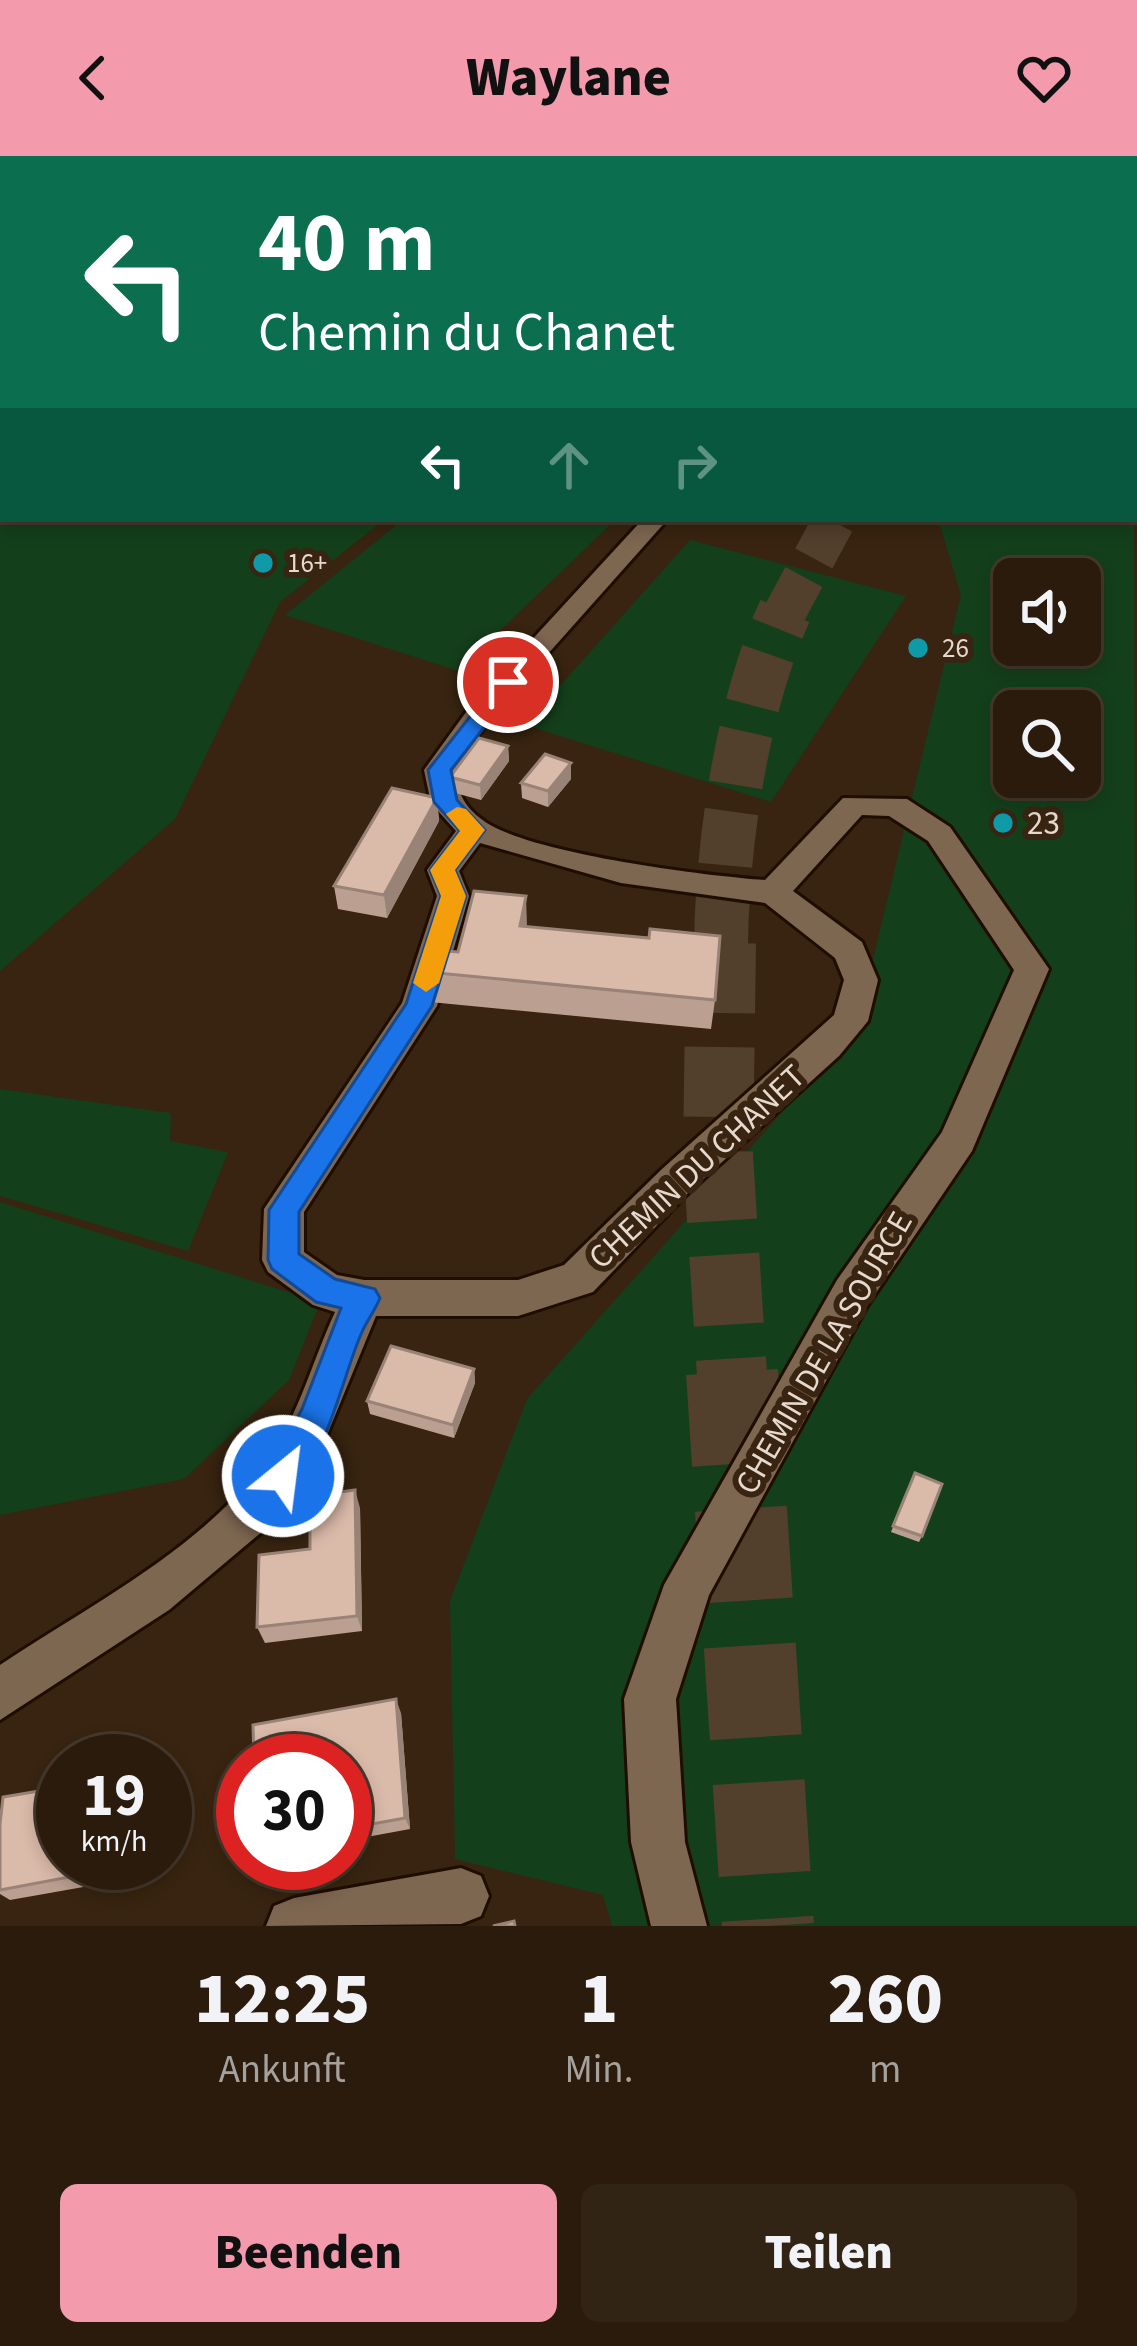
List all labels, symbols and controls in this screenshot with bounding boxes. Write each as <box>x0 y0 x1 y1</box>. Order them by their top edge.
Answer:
text: Waylane <box>466 40 671 117</box>
icon: back <box>60 45 126 111</box>
icon: heart <box>1011 45 1077 111</box>
text: 40 m <box>258 184 436 304</box>
icon: left <box>60 204 216 360</box>
text: Chemin du Chanet <box>258 295 675 372</box>
icon: left <box>410 432 476 498</box>
icon: ahead <box>536 432 602 498</box>
icon: right <box>662 432 728 498</box>
place label: 16+ <box>287 544 327 583</box>
marker: 16+ <box>250 550 276 576</box>
map controls <box>993 558 1101 798</box>
button: sound <box>993 558 1101 666</box>
place label: 26 <box>942 629 969 668</box>
pin <box>457 631 559 733</box>
marker: 26 <box>905 635 931 661</box>
icon: arrive <box>475 649 541 715</box>
button: search <box>993 690 1101 798</box>
place label: 23 <box>1027 800 1060 847</box>
marker: 23 <box>990 810 1016 836</box>
street label: CHEMIN DU CHANET <box>578 1054 816 1280</box>
street label: CHEMIN DE LA SOURCE <box>724 1203 924 1503</box>
position arrow <box>220 1413 346 1539</box>
speed limit sign: 30 <box>216 1734 372 1890</box>
text: 19 <box>82 1754 146 1839</box>
text: km/h <box>81 1820 147 1863</box>
text: 12:25 <box>194 1948 370 2051</box>
text: 1 <box>580 1948 618 2051</box>
text: 260 <box>828 1948 943 2051</box>
text: Ankunft <box>219 2042 346 2098</box>
text: Min. <box>564 2042 633 2098</box>
text: m <box>869 2042 901 2098</box>
button: Beenden <box>60 2184 557 2322</box>
button: Teilen <box>581 2184 1077 2322</box>

